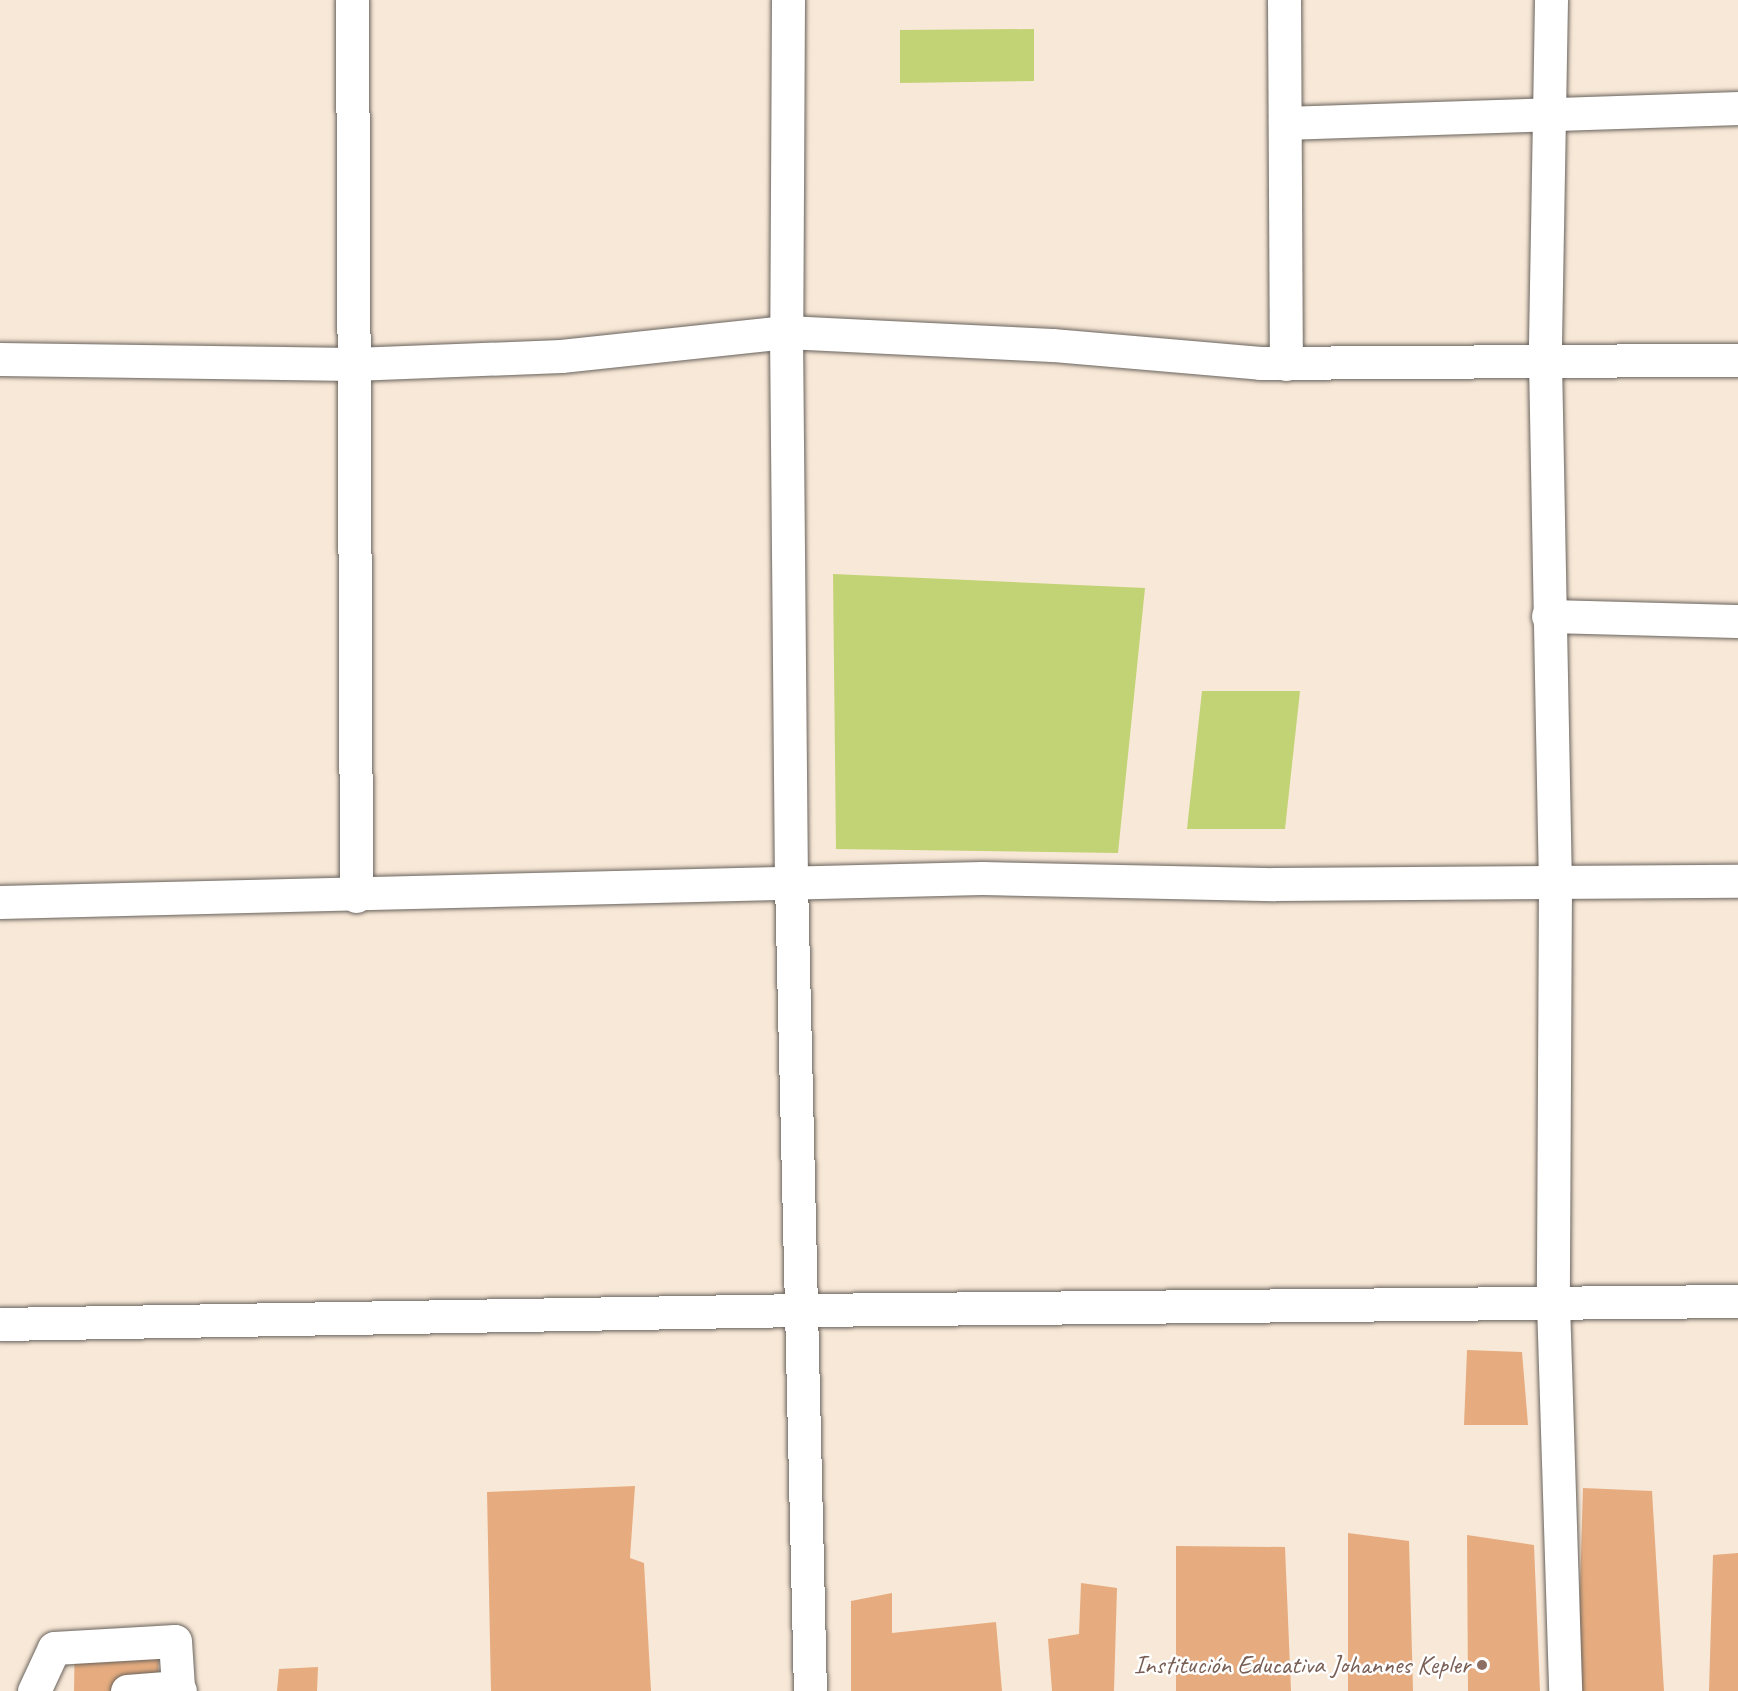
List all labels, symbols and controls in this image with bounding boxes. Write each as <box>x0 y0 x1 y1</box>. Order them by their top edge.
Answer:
place label: Institución Educativa Johannes Kepler <box>1135 1649 1470 1681</box>
marker: Institución Educativa Johannes Kepler <box>1475 1658 1489 1672</box>

